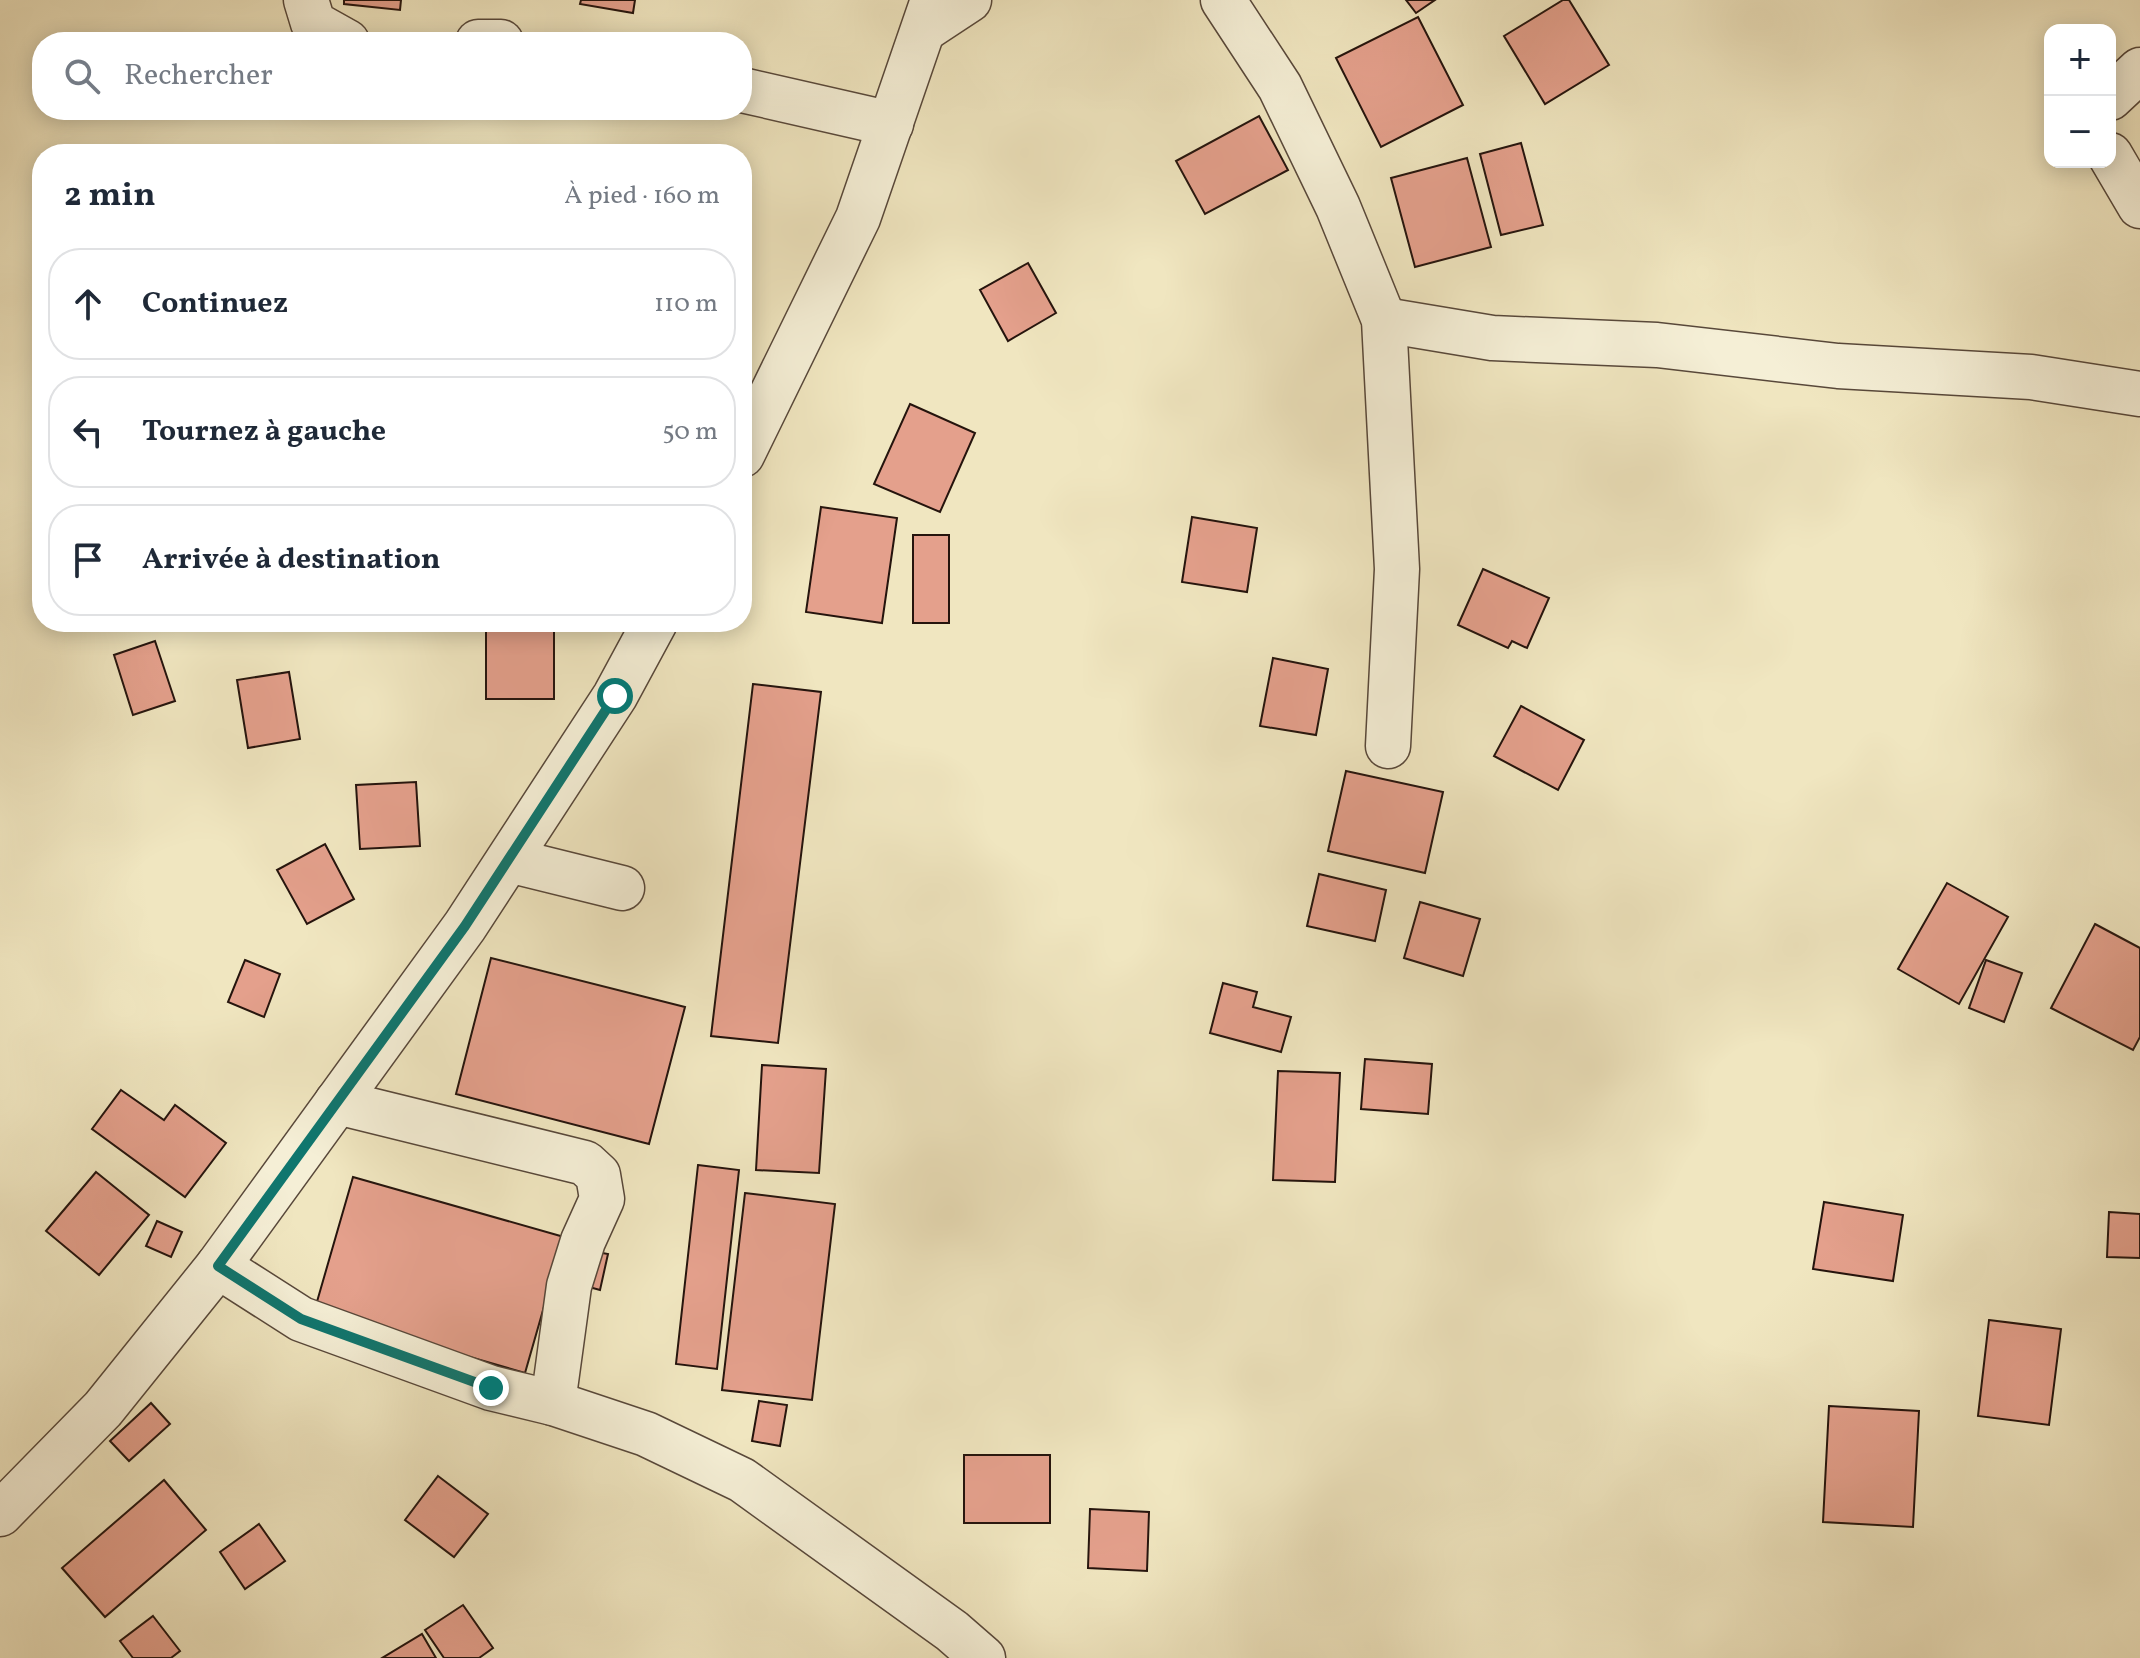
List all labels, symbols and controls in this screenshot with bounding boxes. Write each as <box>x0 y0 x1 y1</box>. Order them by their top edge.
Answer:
map controls <box>2044 24 2116 168</box>
button: + <box>2044 24 2116 96</box>
search box <box>32 32 752 120</box>
icon: search <box>60 54 104 98</box>
text: Rechercher <box>124 55 273 97</box>
button: − <box>2044 96 2116 168</box>
text: 2 min <box>64 173 156 220</box>
text: À pied · 160 m <box>564 178 720 214</box>
icon: ahead <box>66 282 110 326</box>
text: Continuez <box>142 283 288 325</box>
text: 110 m <box>654 286 718 322</box>
icon: left <box>66 410 110 454</box>
text: Tournez à gauche <box>142 411 386 453</box>
text: 50 m <box>662 414 718 450</box>
icon: arrive <box>66 538 110 582</box>
text: Arrivée à destination <box>142 539 441 581</box>
route start <box>597 678 633 714</box>
route end <box>473 1370 509 1406</box>

